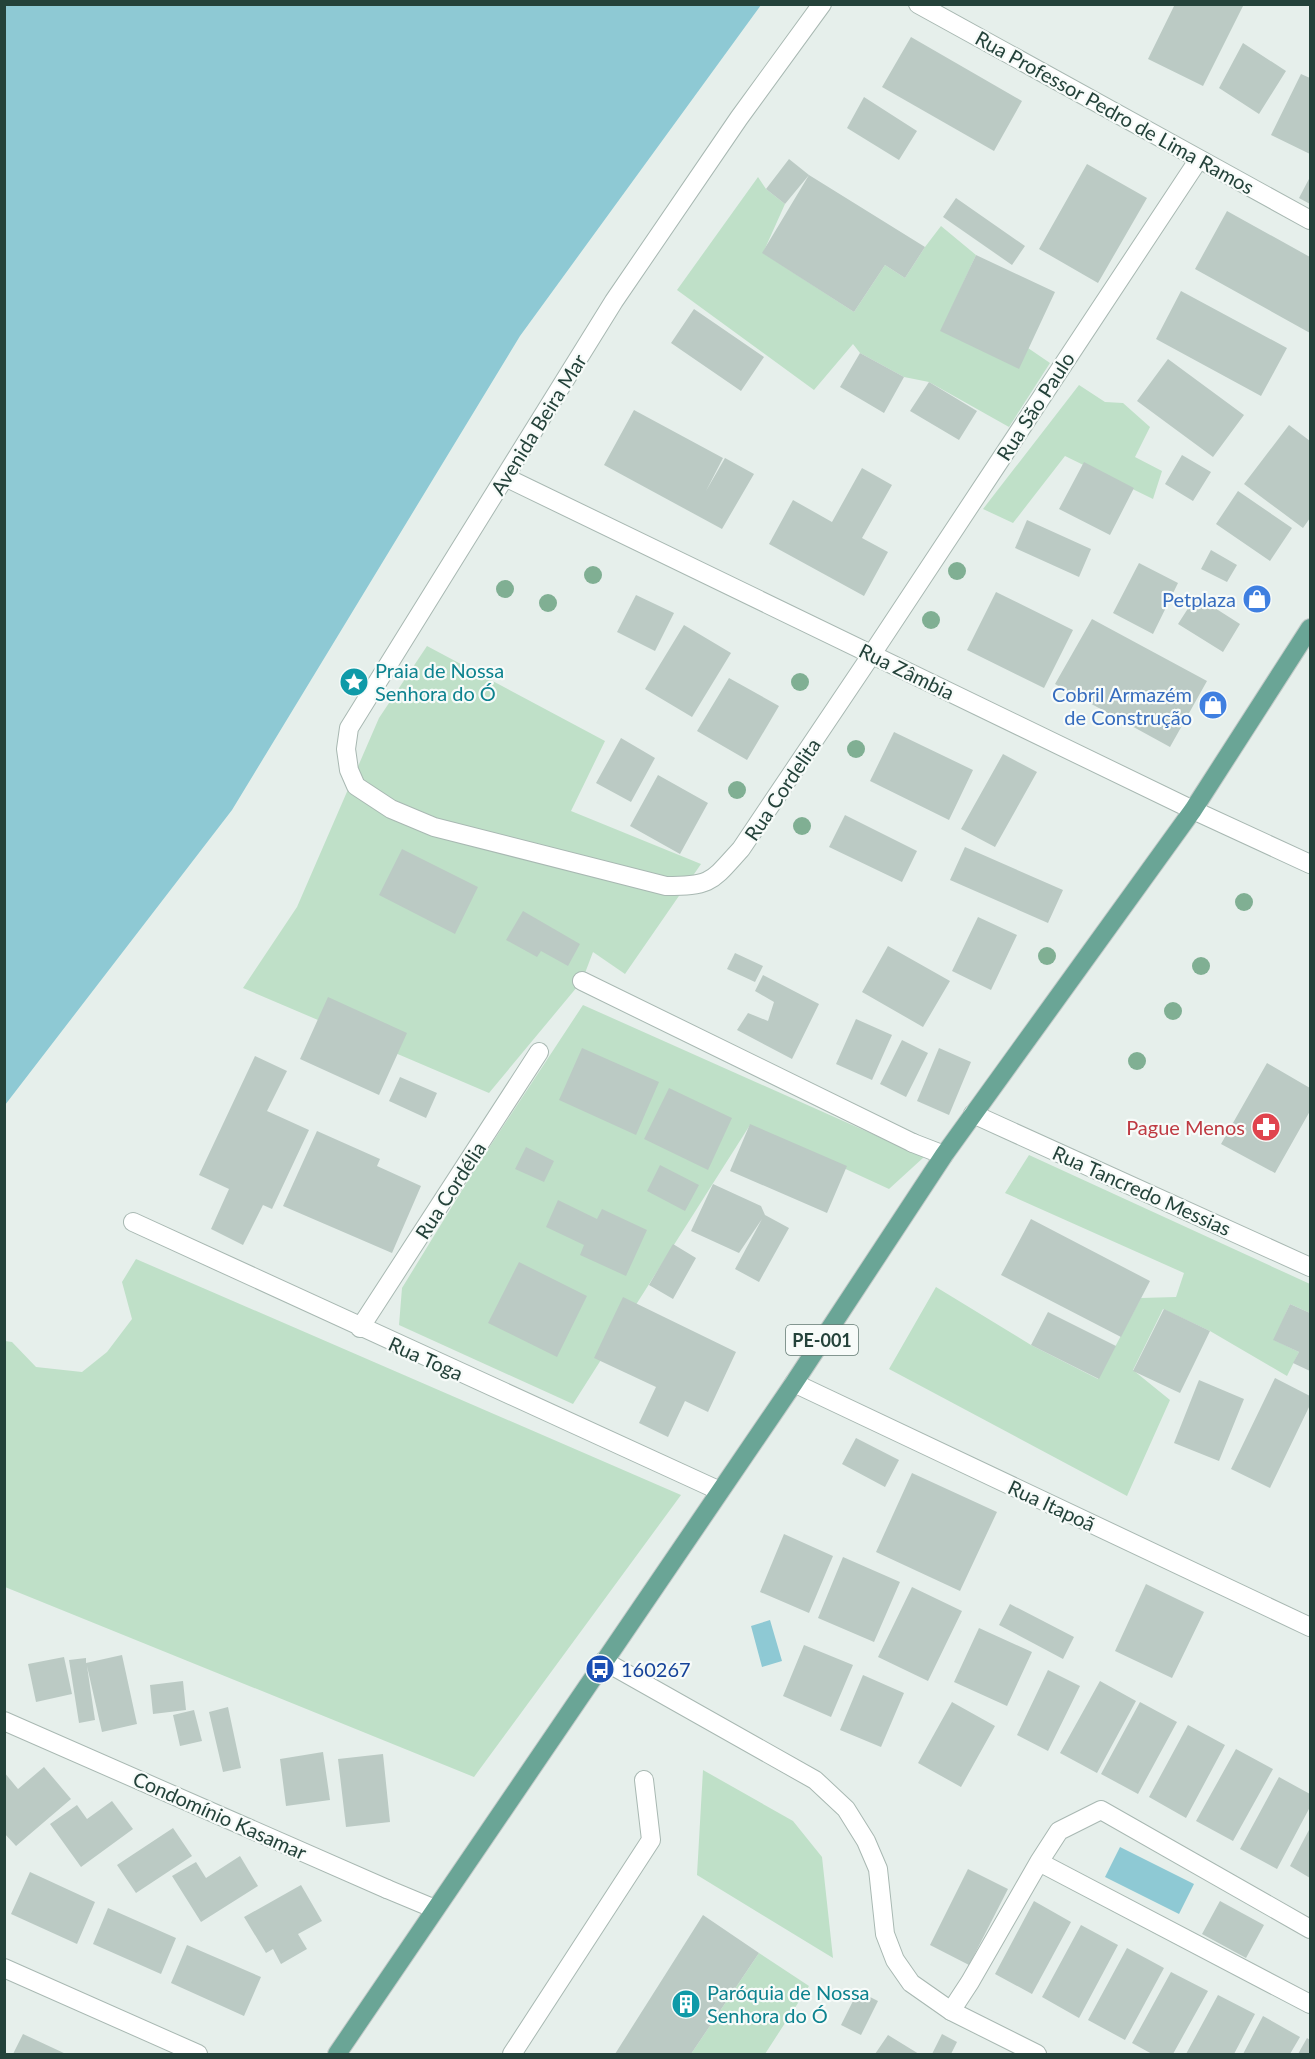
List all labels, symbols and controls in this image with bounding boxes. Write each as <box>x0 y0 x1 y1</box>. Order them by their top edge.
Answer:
street label: Rua Professor Pedro de Lima Ramos <box>972 25 1258 199</box>
street label: Rua São Paulo <box>991 347 1079 465</box>
street label: Avenida Beira Mar <box>485 349 591 499</box>
shop icon: Petplaza <box>1241 583 1273 615</box>
place label: Petplaza <box>1162 587 1236 611</box>
street label: Rua Zâmbia <box>856 638 958 704</box>
place label: Praia de Nossa Senhora do Ó <box>375 658 504 705</box>
place icon: Praia de Nossa Senhora do Ó <box>338 666 370 698</box>
place label: Cobril Armazém de Construção <box>1052 682 1192 729</box>
shop icon: Cobril Armazém de Construção <box>1197 689 1229 721</box>
street label: Rua Cordelita <box>739 733 825 845</box>
pharmacy icon: Pague Menos <box>1250 1111 1282 1143</box>
place label: Pague Menos <box>1126 1115 1245 1139</box>
street label: Rua Cordélia <box>410 1137 490 1243</box>
street label: Rua Tancredo Messias <box>1049 1140 1235 1240</box>
road number: PE-001 <box>786 1325 858 1355</box>
street label: Rua Toga <box>385 1331 467 1385</box>
street label: Rua Itapoã <box>1005 1474 1099 1536</box>
bus stop icon: 160267 <box>584 1653 616 1685</box>
place label: 160267 <box>621 1657 691 1681</box>
street label: Condomínio Kasamar <box>130 1766 311 1864</box>
place label: Paróquia de Nossa Senhora do Ó <box>707 1980 870 2027</box>
building icon: Paróquia de Nossa Senhora do Ó <box>670 1988 702 2020</box>

